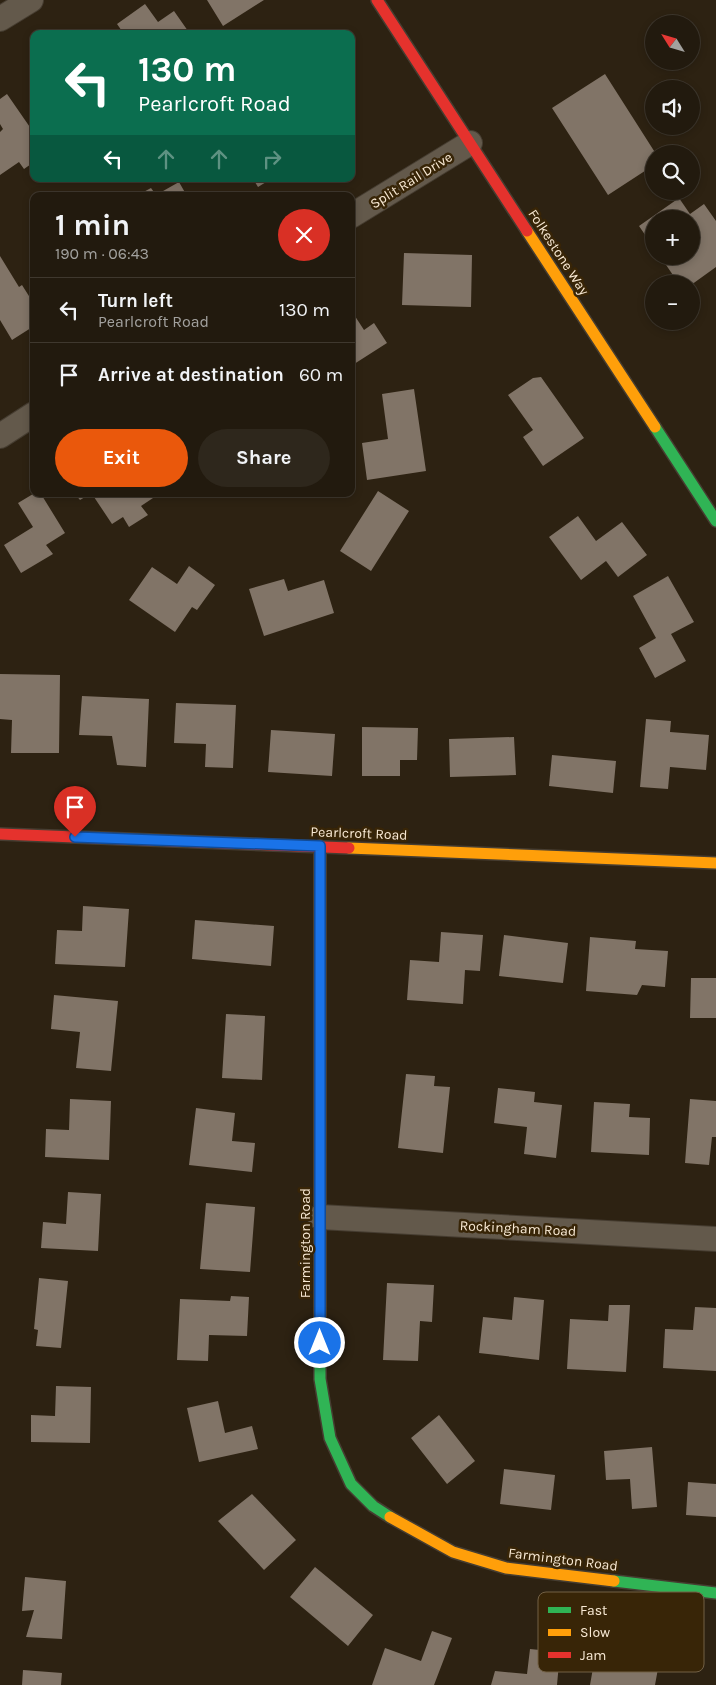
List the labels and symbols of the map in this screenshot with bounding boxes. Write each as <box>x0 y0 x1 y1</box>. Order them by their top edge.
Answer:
north arrow <box>645 15 700 70</box>
street label: Split Rail Drive <box>367 148 456 212</box>
street label: Folkestone Way <box>524 206 593 299</box>
pin <box>54 786 96 837</box>
street label: Pearlcroft Road <box>310 823 408 844</box>
street label: Farmington Road <box>297 1188 314 1298</box>
street label: Rockingham Road <box>459 1217 577 1240</box>
position arrow <box>293 1316 345 1368</box>
street label: Farmington Road <box>507 1544 619 1575</box>
legend <box>538 1592 704 1672</box>
text: Fast <box>580 1602 607 1619</box>
text: Slow <box>580 1624 610 1641</box>
text: Jam <box>580 1647 606 1664</box>

